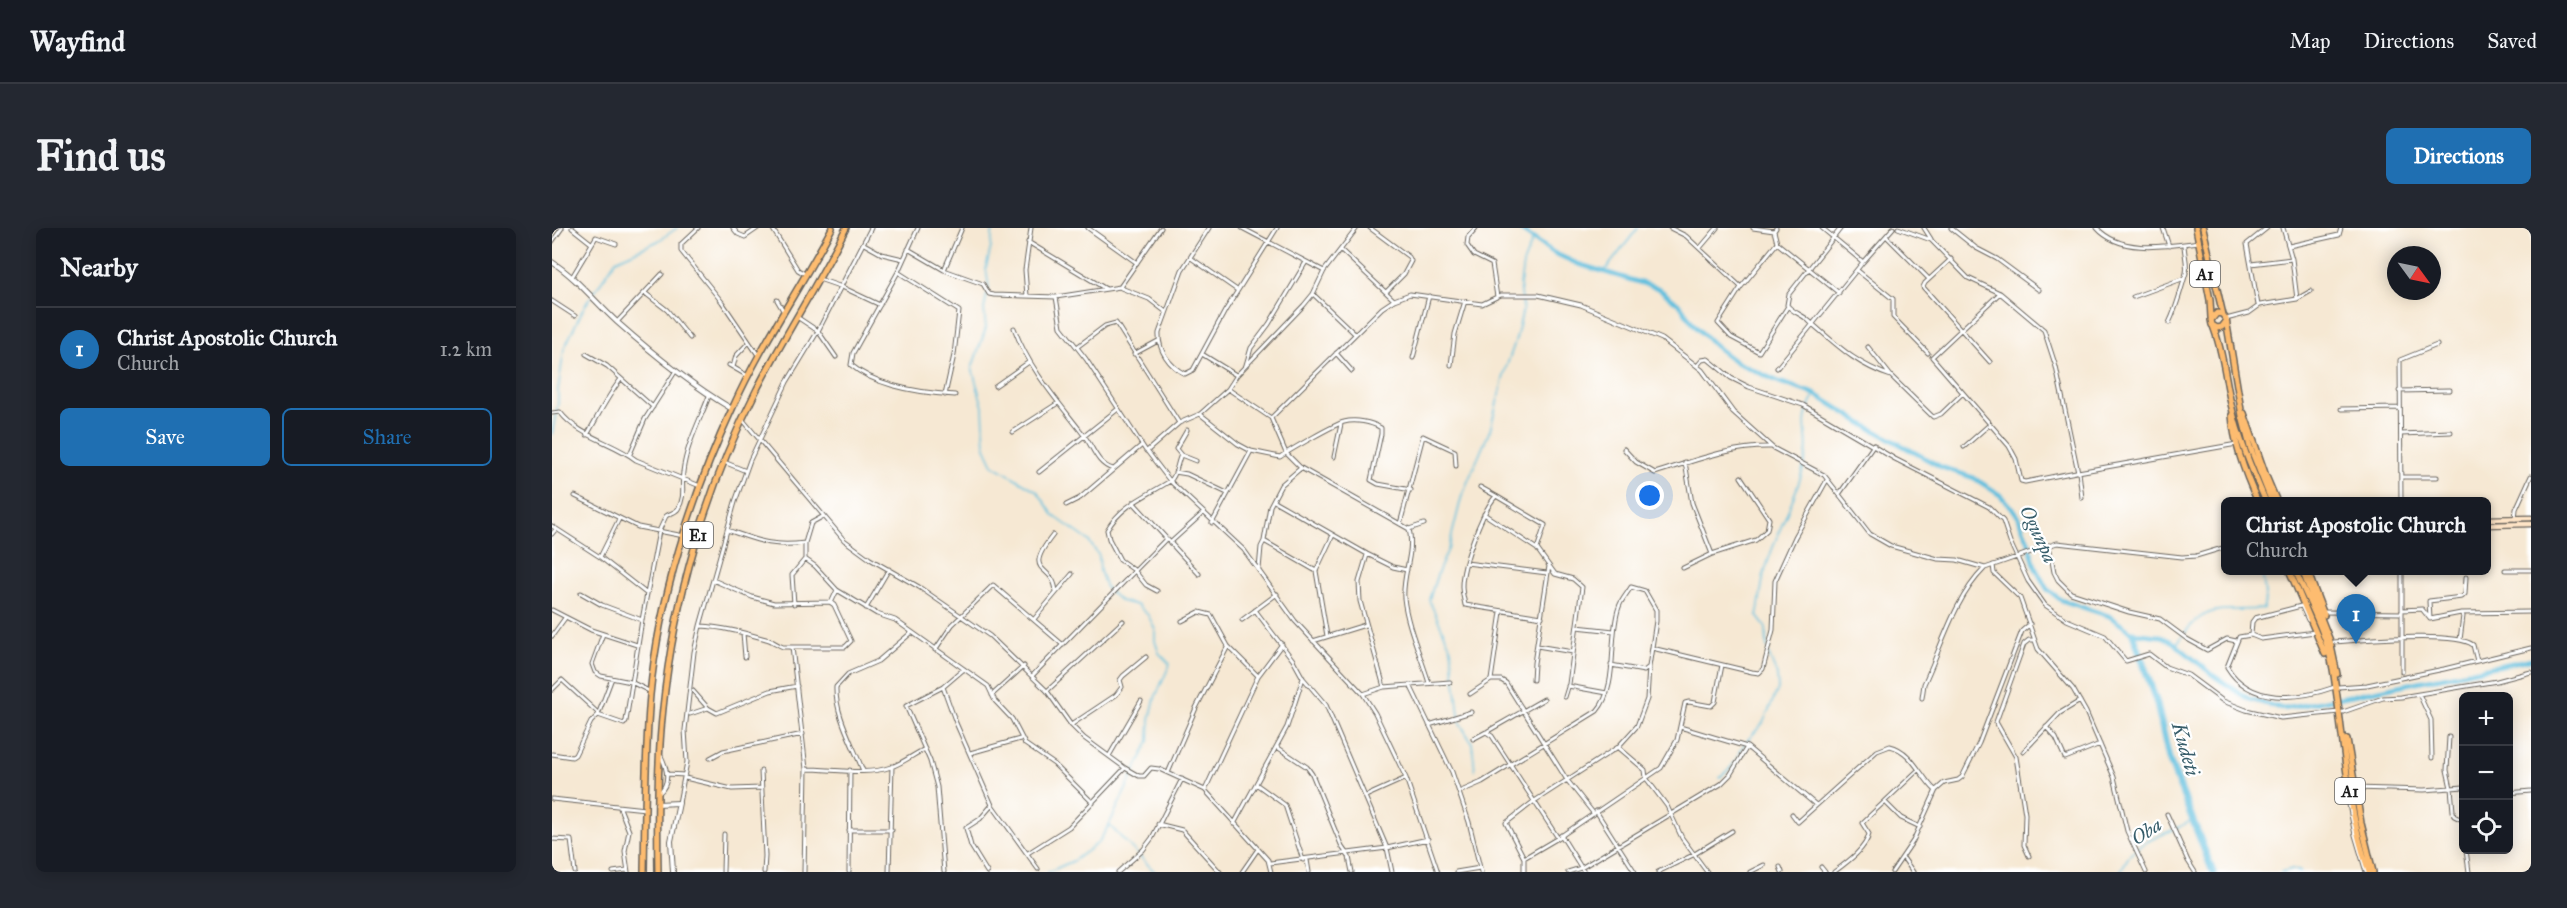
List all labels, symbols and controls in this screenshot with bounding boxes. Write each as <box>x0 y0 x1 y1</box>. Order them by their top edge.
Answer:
text: Wayfind <box>30 24 125 59</box>
text: Map <box>2290 28 2331 54</box>
text: Directions <box>2364 28 2454 54</box>
text: Saved <box>2487 28 2537 54</box>
button: Directions <box>2386 128 2531 184</box>
text: Find us <box>36 130 166 182</box>
north arrow <box>2387 246 2441 300</box>
text: Nearby <box>60 251 138 283</box>
road number: A1 <box>2190 261 2220 287</box>
text: Christ Apostolic Church <box>117 324 338 351</box>
text: 1 <box>76 337 83 361</box>
text: 1.2 km <box>440 337 492 361</box>
text: Church <box>117 351 179 375</box>
button: Save <box>60 408 270 466</box>
button: Share <box>282 408 492 466</box>
your location <box>1635 481 1664 510</box>
popup <box>2221 497 2491 575</box>
water label: Ogunpa <box>2014 501 2063 567</box>
text: Christ Apostolic Church <box>2246 511 2466 538</box>
road number: E1 <box>683 522 713 548</box>
text: Church <box>2246 538 2308 562</box>
pin: 1 <box>2336 594 2376 644</box>
map controls <box>2459 692 2513 854</box>
button: + <box>2459 692 2513 746</box>
water label: Kudeti <box>2167 718 2205 779</box>
button: − <box>2459 746 2513 800</box>
road number: A1 <box>2335 778 2365 804</box>
button: locate <box>2459 800 2513 854</box>
water label: Oba <box>2126 812 2166 850</box>

